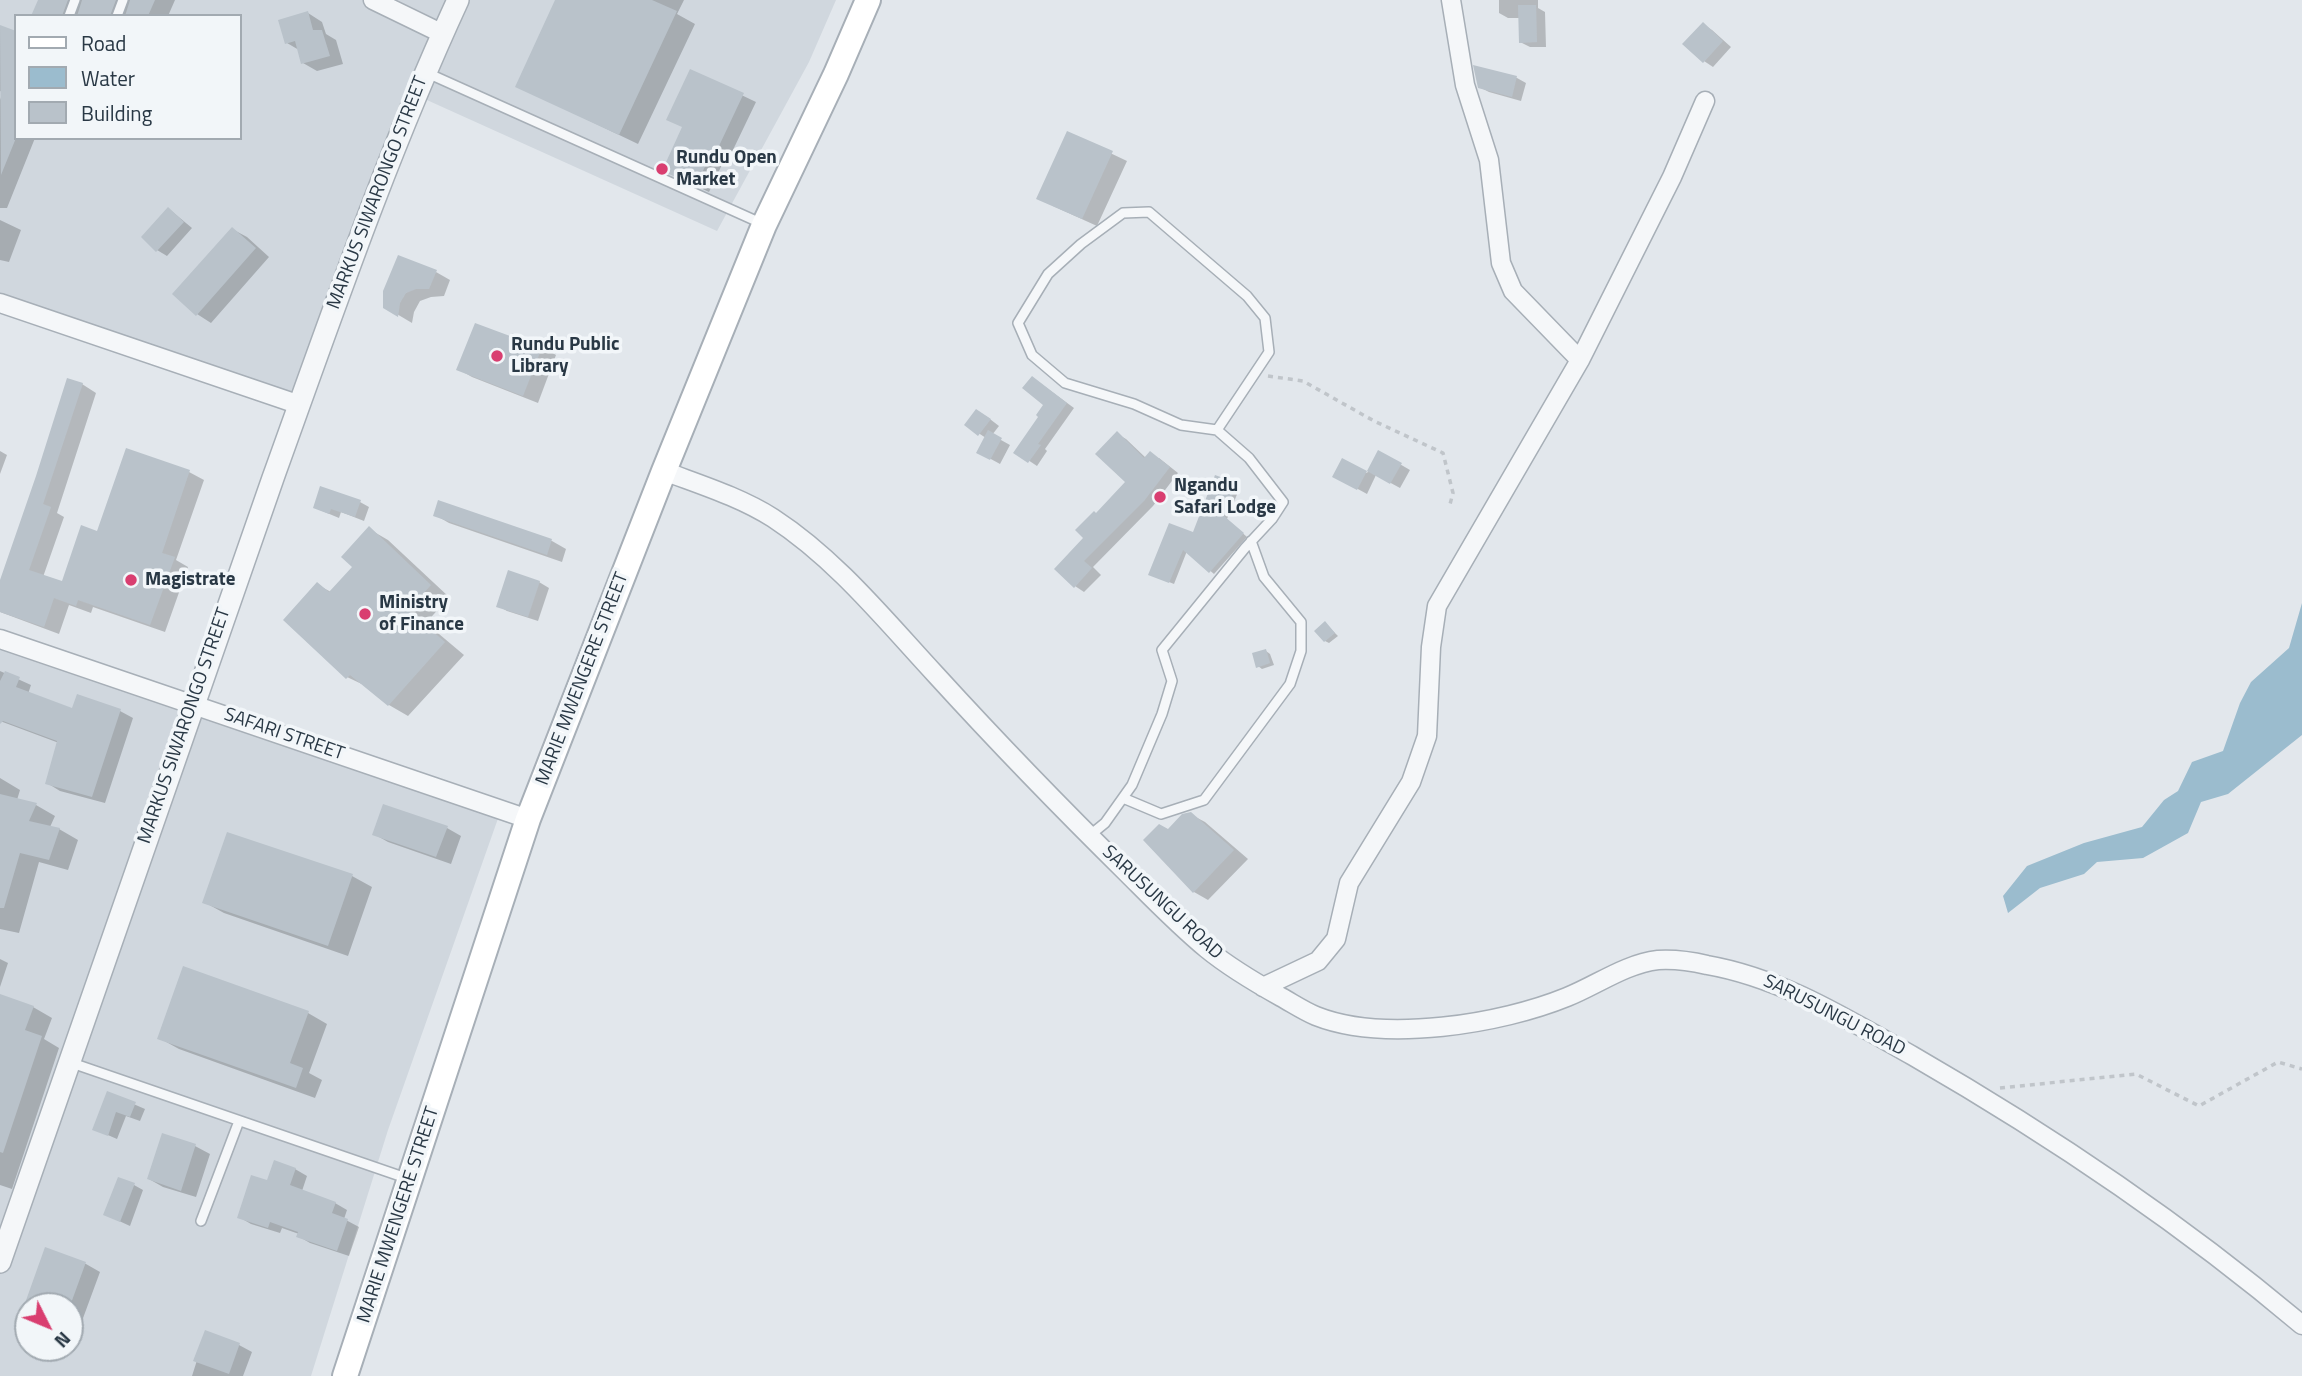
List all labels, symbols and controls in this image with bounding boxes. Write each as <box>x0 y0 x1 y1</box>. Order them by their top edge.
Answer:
legend <box>14 14 242 140</box>
text: Road <box>81 27 126 59</box>
text: Water <box>81 62 135 94</box>
street label: MARKUS SIWARONGO STREET <box>323 73 433 313</box>
text: Building <box>81 97 152 129</box>
place label: Rundu Open Market <box>676 147 777 191</box>
marker: Rundu Open Market <box>654 161 670 177</box>
place label: Rundu Public Library <box>511 334 619 378</box>
marker: Rundu Public Library <box>489 348 505 364</box>
place label: Ngandu Safari Lodge <box>1174 475 1276 519</box>
marker: Ngandu Safari Lodge <box>1152 489 1168 505</box>
place label: Magistrate <box>145 569 235 591</box>
street label: MARIE MWENGERE STREET <box>532 569 634 789</box>
marker: Magistrate <box>123 572 139 588</box>
place label: Ministry of Finance <box>379 592 464 636</box>
street label: MARKUS SIWARONGO STREET <box>134 605 236 847</box>
marker: Ministry of Finance <box>357 606 373 622</box>
street label: SAFARI STREET <box>221 704 347 766</box>
street label: SARUSUNGU ROAD <box>1097 841 1227 965</box>
street label: SARUSUNGU ROAD <box>1759 970 1909 1062</box>
street label: MARIE MWENGERE STREET <box>353 1104 445 1326</box>
north arrow <box>14 1292 84 1362</box>
text: N <box>48 1326 78 1355</box>

